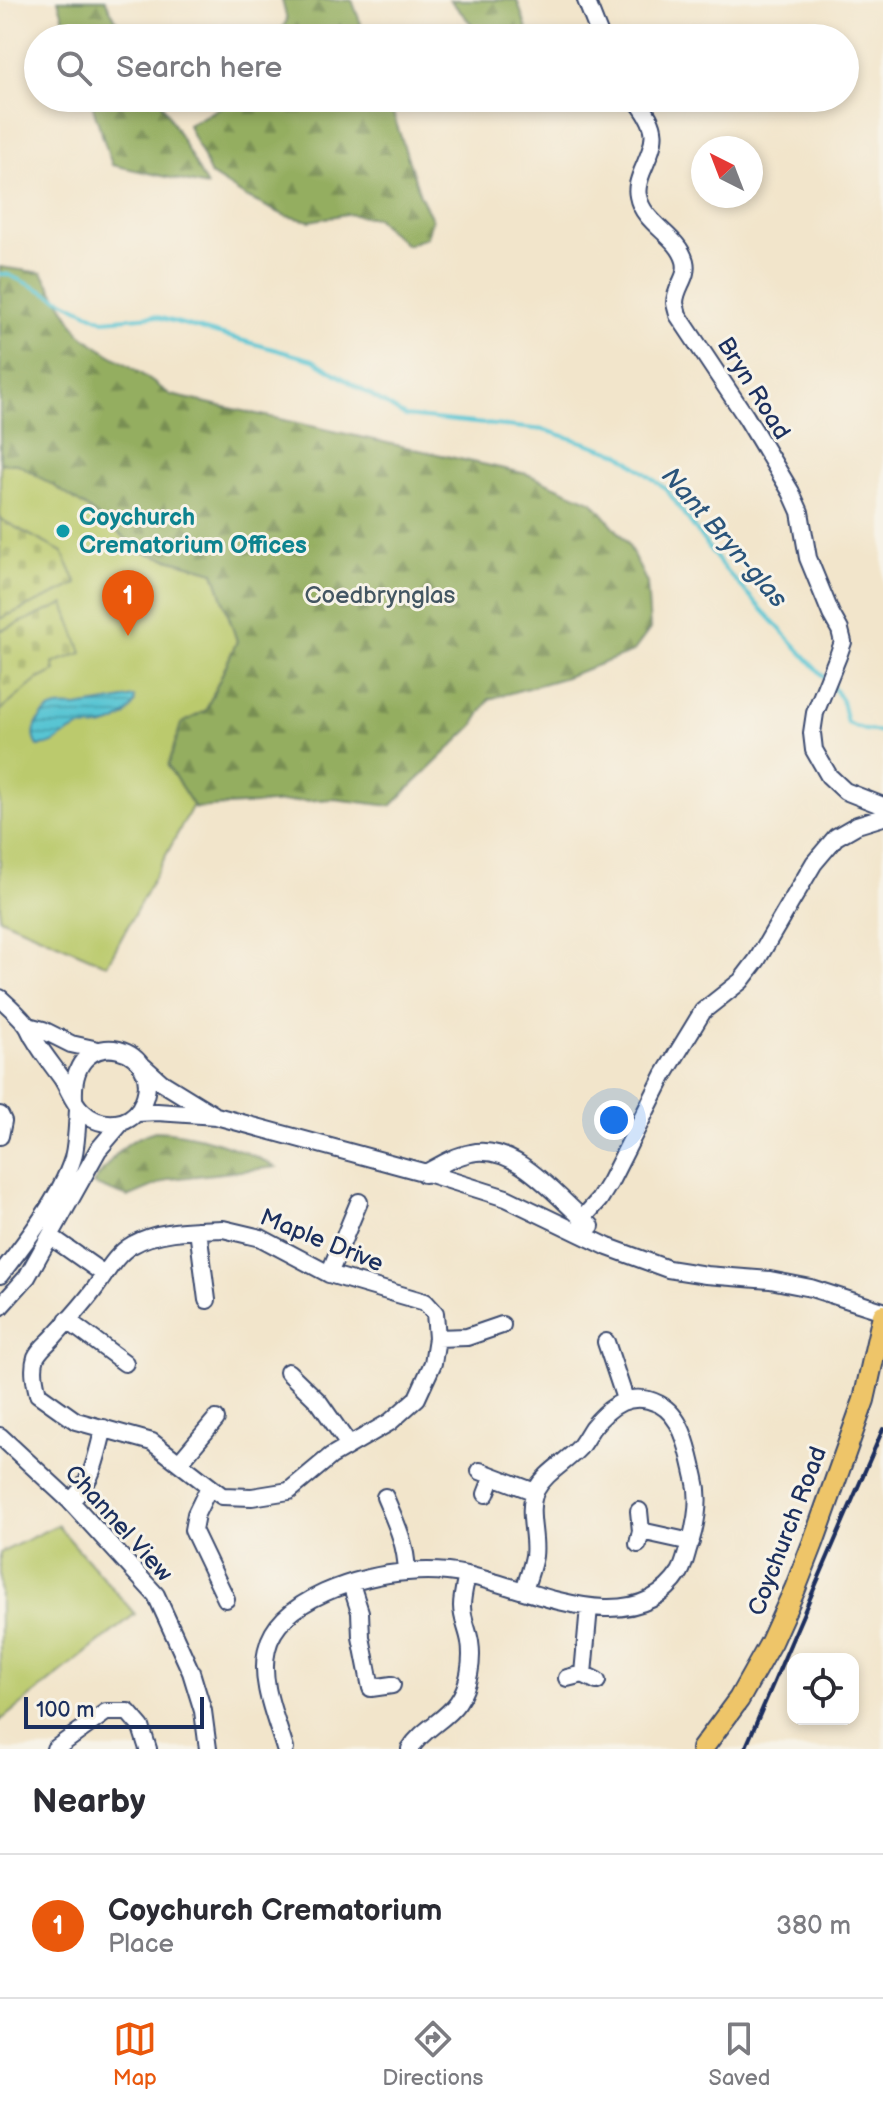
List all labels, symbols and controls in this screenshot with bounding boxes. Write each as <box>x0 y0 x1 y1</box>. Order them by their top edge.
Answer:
search box <box>24 24 859 112</box>
icon: search <box>52 46 96 90</box>
text: Search here <box>116 50 282 86</box>
north arrow <box>691 136 763 208</box>
street label: Bryn Road <box>711 332 796 445</box>
water label: Nant Bryn-glas <box>655 462 793 615</box>
place label: Coychurch Crematorium Offices <box>79 503 307 560</box>
marker: Coychurch Crematorium Offices <box>54 522 72 540</box>
pin: 1 <box>102 570 154 636</box>
park label: Coedbrynglas <box>305 581 456 610</box>
your location <box>594 1100 634 1140</box>
street label: Maple Drive <box>256 1203 388 1278</box>
street label: Coychurch Road <box>742 1443 833 1620</box>
street label: Channel View <box>59 1459 179 1588</box>
map controls <box>787 1653 859 1725</box>
button: locate <box>787 1653 859 1725</box>
scale bar <box>24 1693 204 1729</box>
text: 100 m <box>36 1697 95 1724</box>
text: Nearby <box>32 1781 146 1822</box>
text: Coychurch Crematorium <box>108 1893 442 1929</box>
text: 1 <box>53 1911 63 1942</box>
text: 380 m <box>776 1911 851 1942</box>
text: Place <box>108 1929 174 1960</box>
tab: Map <box>113 2017 157 2092</box>
tab: Directions <box>382 2017 483 2092</box>
tab: Saved <box>709 2017 770 2092</box>

